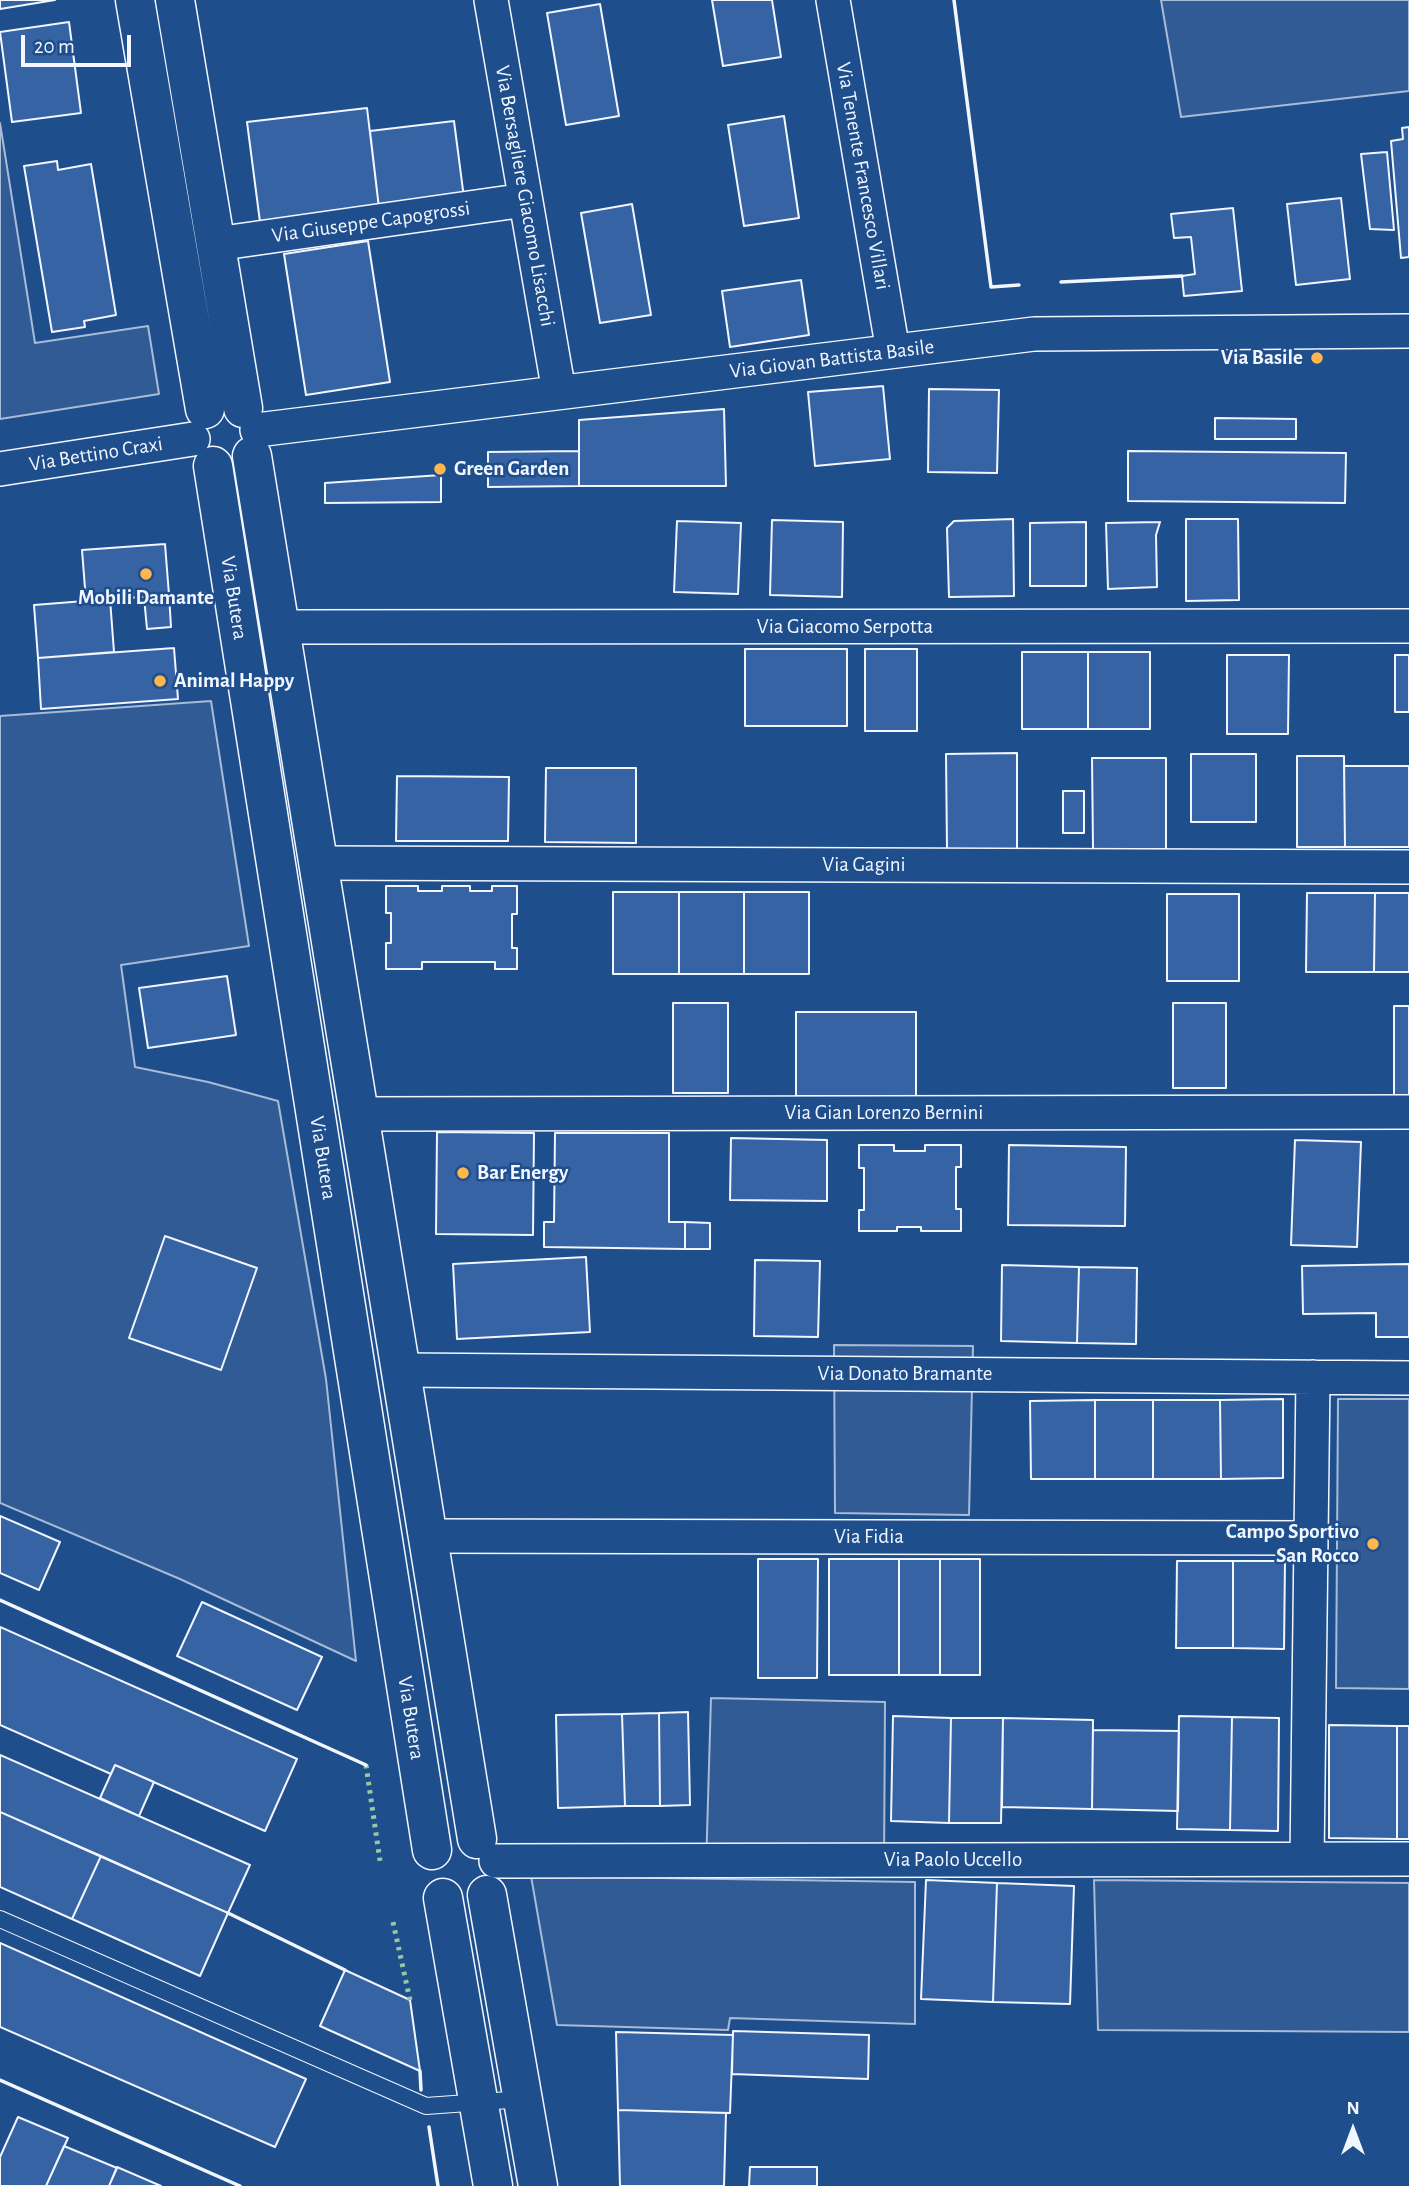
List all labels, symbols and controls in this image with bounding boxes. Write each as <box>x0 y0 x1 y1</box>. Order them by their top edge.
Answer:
scale bar <box>24 21 135 65</box>
text: 20 m <box>34 36 75 57</box>
street label: Via Tenente Francesco Villari <box>831 60 895 292</box>
street label: Via Bersagliere Giacomo Lisacchi <box>490 63 560 329</box>
street label: Via Giuseppe Capogrossi <box>270 196 472 248</box>
street label: Via Giovan Battista Basile <box>728 334 936 384</box>
place label: Via Basile <box>1221 345 1303 371</box>
marker: Via Basile <box>1309 350 1325 366</box>
street label: Via Bettino Craxi <box>27 431 165 477</box>
place label: Green Garden <box>454 456 569 482</box>
marker: Green Garden <box>432 461 448 477</box>
street label: Via Butera <box>215 554 253 642</box>
marker: Mobili Damante <box>138 566 154 582</box>
place label: Mobili Damante <box>78 585 214 611</box>
street label: Via Giacomo Serpotta <box>757 614 933 640</box>
place label: Animal Happy <box>174 668 294 694</box>
marker: Animal Happy <box>152 673 168 689</box>
street label: Via Gagini <box>822 852 906 878</box>
street label: Via Gian Lorenzo Bernini <box>785 1100 983 1126</box>
street label: Via Butera <box>304 1114 342 1202</box>
place label: Bar Energy <box>477 1160 568 1186</box>
marker: Bar Energy <box>455 1165 471 1181</box>
street label: Via Donato Bramante <box>818 1361 992 1387</box>
place label: Campo Sportivo San Rocco <box>1226 1519 1359 1569</box>
street label: Via Fidia <box>834 1524 904 1550</box>
marker: Campo Sportivo San Rocco <box>1365 1536 1381 1552</box>
street label: Via Butera <box>392 1674 430 1762</box>
street label: Via Paolo Uccello <box>884 1847 1022 1873</box>
north arrow <box>1318 2095 1388 2165</box>
text: N <box>1346 2099 1360 2118</box>

